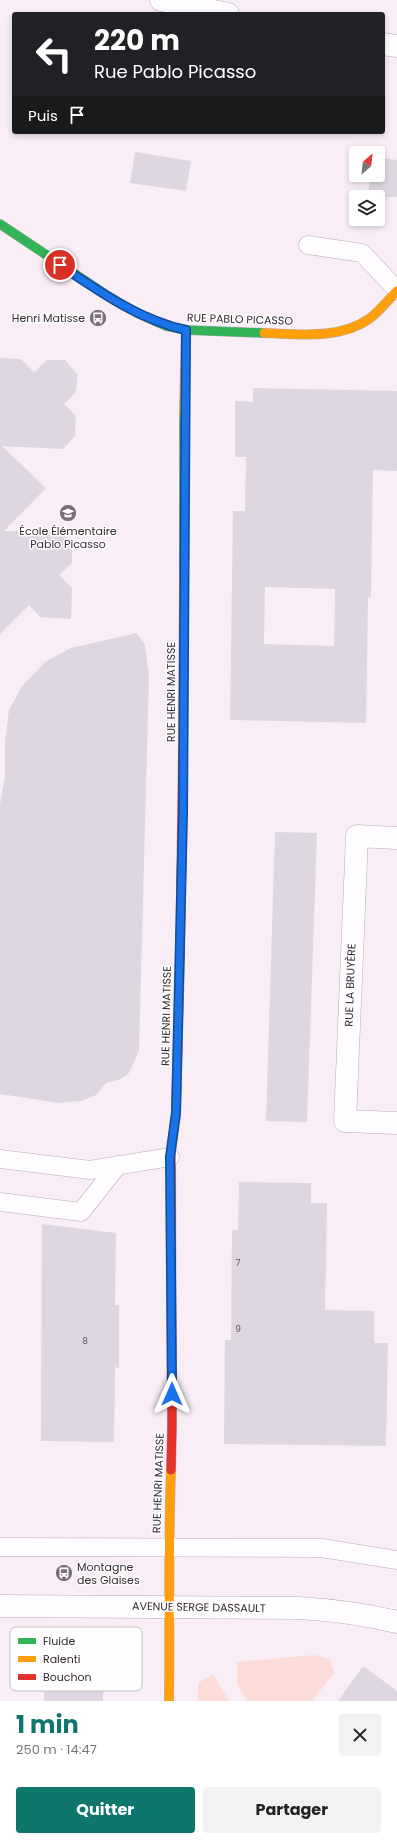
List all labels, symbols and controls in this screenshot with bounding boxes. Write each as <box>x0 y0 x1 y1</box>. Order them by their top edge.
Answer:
text: 220 m <box>94 21 180 60</box>
icon: left <box>28 28 80 80</box>
text: Rue Pablo Picasso <box>94 59 256 84</box>
icon: arrive <box>66 104 88 126</box>
text: Puis <box>28 105 58 126</box>
north arrow <box>349 146 385 182</box>
map controls <box>349 146 385 226</box>
button: layers <box>349 190 385 226</box>
pin <box>43 248 77 282</box>
icon: arrive <box>49 254 71 276</box>
bus stop icon: Henri Matisse <box>88 308 108 328</box>
street label: RUE PABLO PICASSO <box>187 309 294 329</box>
place label: Henri Matisse <box>12 310 85 326</box>
school or university icon: École Élémentaire Pablo Picasso <box>58 503 78 523</box>
place label: École Élémentaire Pablo Picasso <box>19 523 117 552</box>
street label: RUE HENRI MATISSE <box>163 642 179 742</box>
street label: RUE LA BRUYÈRE <box>341 943 359 1027</box>
street label: RUE HENRI MATISSE <box>157 966 175 1066</box>
house number: 7 <box>236 1257 241 1269</box>
house number: 9 <box>235 1323 241 1335</box>
house number: 8 <box>82 1335 88 1347</box>
position arrow <box>151 1373 193 1415</box>
street label: RUE HENRI MATISSE <box>148 1433 168 1533</box>
place label: Montagne des Glaises <box>77 1559 140 1588</box>
bus stop icon: Montagne des Glaises <box>54 1563 74 1583</box>
street label: AVENUE SERGE DASSAULT <box>132 1598 266 1616</box>
legend <box>10 1627 142 1691</box>
text: Fluide <box>43 1633 75 1649</box>
text: Ralenti <box>43 1651 81 1667</box>
text: Bouchon <box>43 1669 92 1685</box>
text: 1 min <box>16 1708 79 1741</box>
button: close <box>339 1714 381 1756</box>
text: 250 m · 14:47 <box>16 1740 97 1759</box>
button: Quitter <box>16 1787 195 1833</box>
button: Partager <box>203 1787 381 1833</box>

